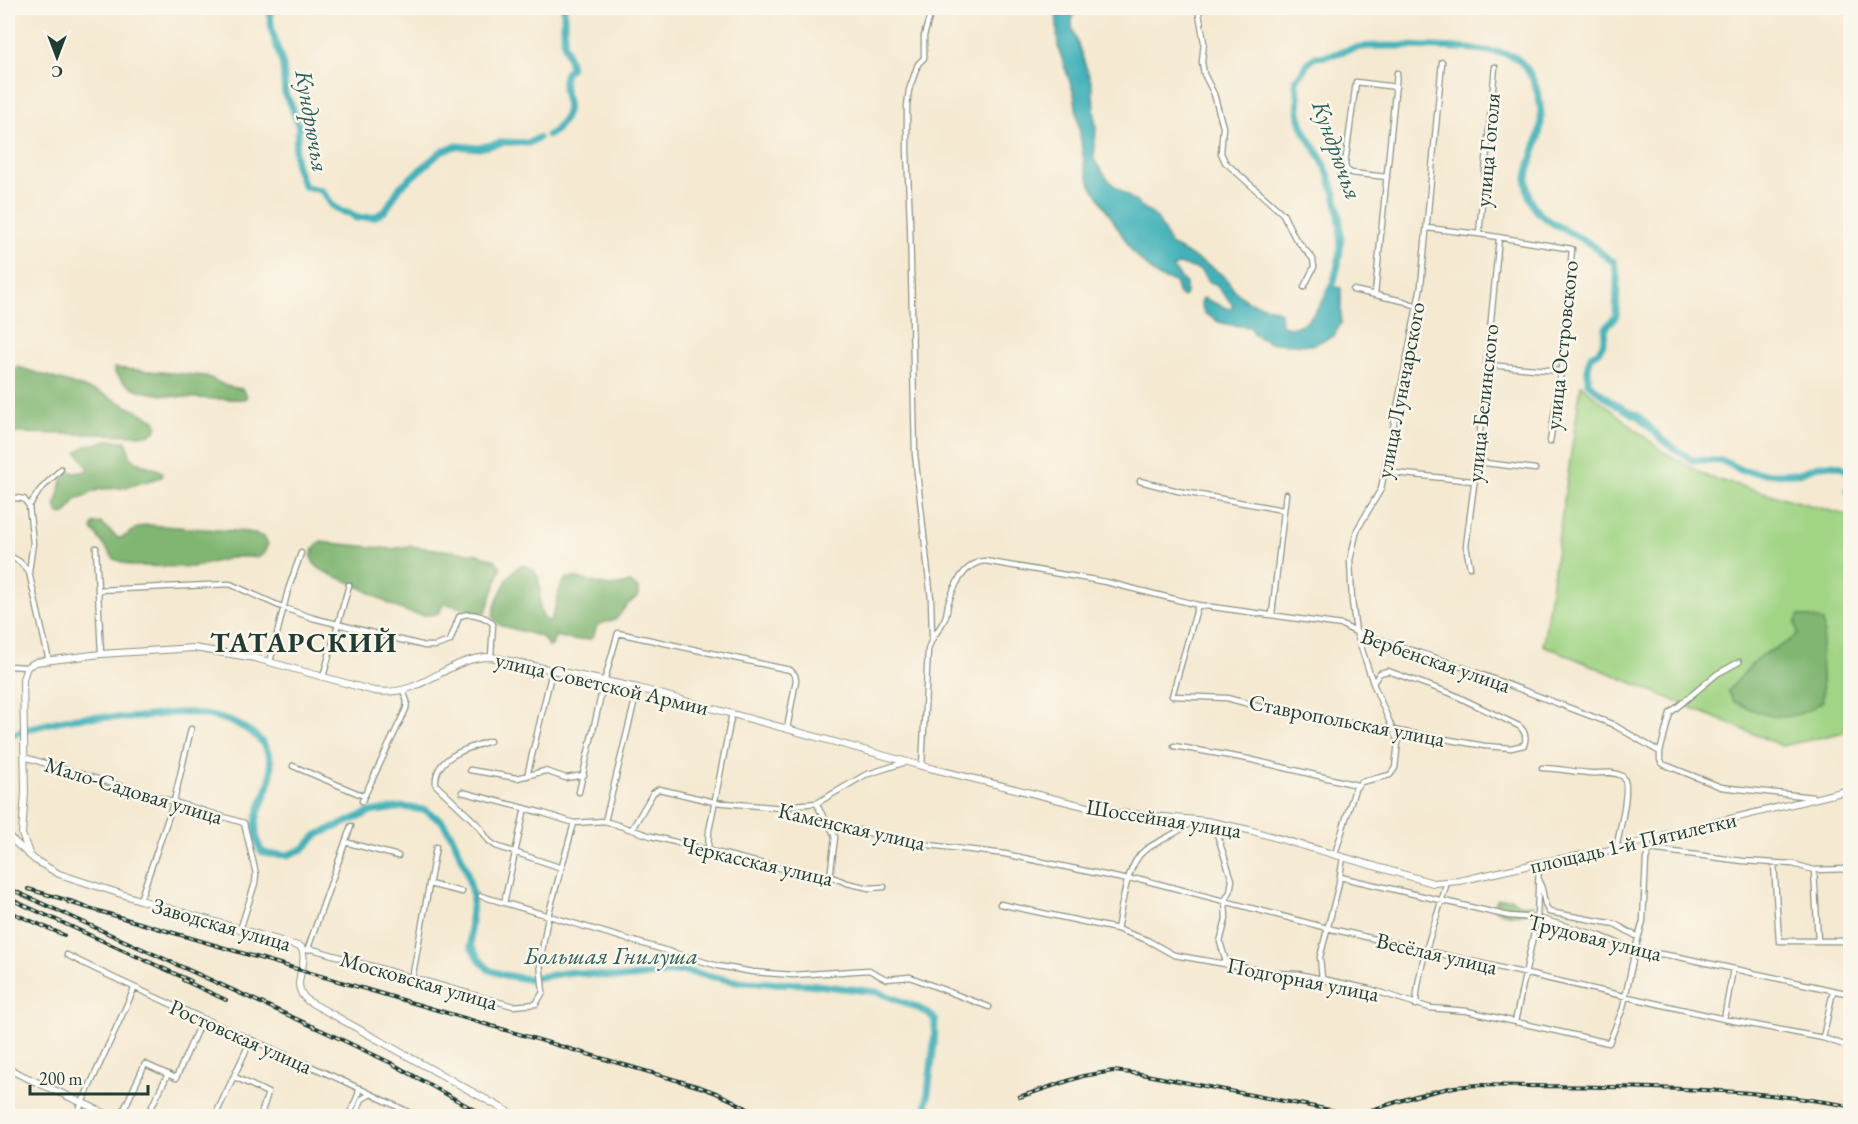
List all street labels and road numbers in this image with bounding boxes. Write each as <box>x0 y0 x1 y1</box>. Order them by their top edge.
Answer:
street label: улица Гоголя <box>1468 92 1507 208</box>
street label: улица Островского <box>1538 259 1585 431</box>
street label: улица Луначарского <box>1369 299 1432 481</box>
street label: улица Белинского <box>1460 322 1505 484</box>
street label: Вербенская улица <box>1357 621 1515 700</box>
street label: улица Советской Армии <box>492 645 712 722</box>
street label: Ставропольская улица <box>1246 687 1448 754</box>
street label: Мало-Садовая улица <box>41 750 227 831</box>
street label: Шоссейная улица <box>1084 792 1244 845</box>
street label: Каменская улица <box>775 795 929 858</box>
street label: площадь 1-й Пятилетки <box>1527 804 1740 880</box>
street label: Черкасская улица <box>678 830 836 893</box>
street label: Заводская улица <box>149 891 295 958</box>
street label: Трудовая улица <box>1525 907 1665 968</box>
street label: Весёлая улица <box>1374 925 1500 982</box>
street label: Московская улица <box>337 944 501 1017</box>
street label: Подгорная улица <box>1224 951 1382 1009</box>
street label: Ростовская улица <box>165 992 317 1081</box>

